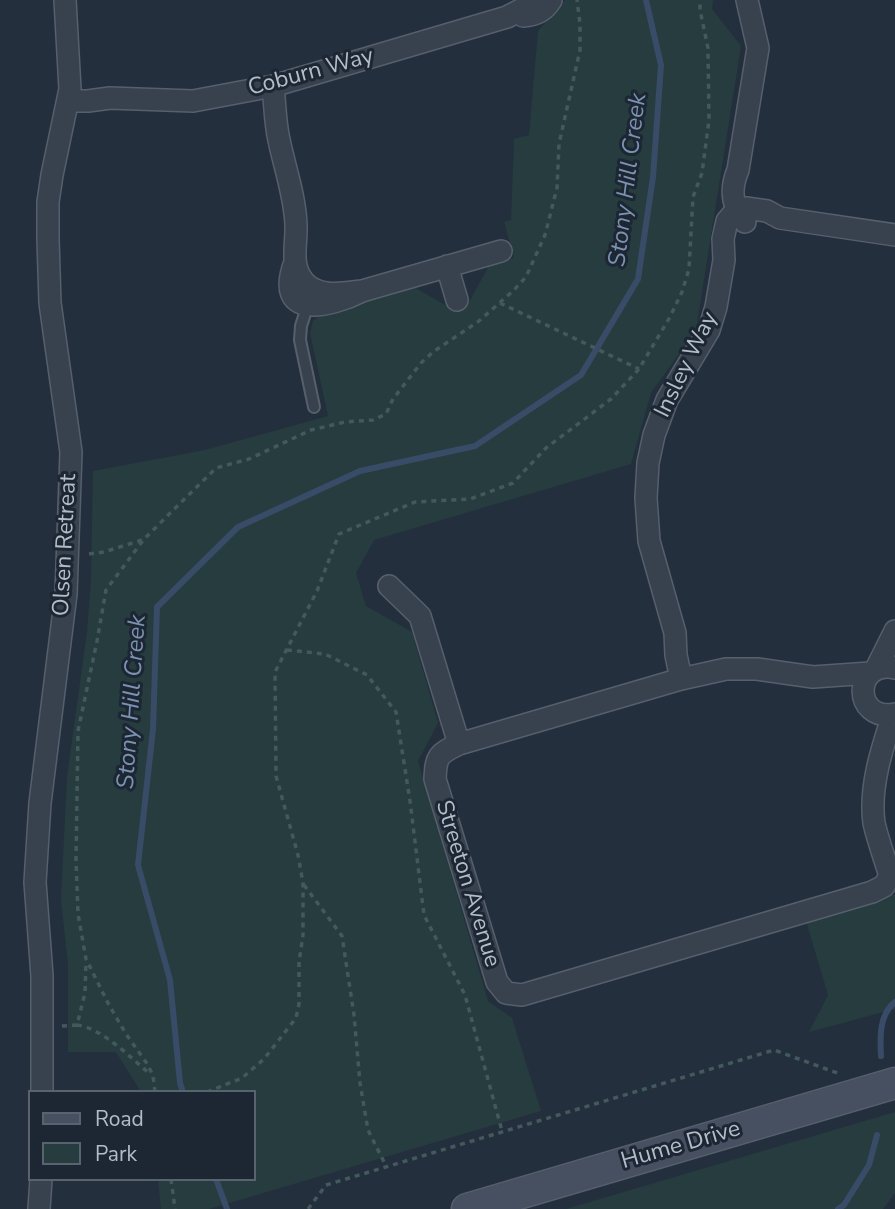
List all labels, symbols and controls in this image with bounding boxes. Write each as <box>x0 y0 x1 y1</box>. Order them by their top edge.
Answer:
street label: Coburn Way <box>245 43 377 103</box>
water label: Stony Hill Creek <box>604 92 654 268</box>
street label: Insley Way <box>650 308 724 422</box>
street label: Olsen Retreat <box>48 473 84 617</box>
water label: Stony Hill Creek <box>113 614 153 790</box>
street label: Streeton Avenue <box>429 797 505 971</box>
legend <box>28 1090 256 1181</box>
text: Road <box>95 1105 144 1133</box>
street label: Hume Drive <box>618 1116 744 1176</box>
text: Park <box>95 1140 137 1168</box>

